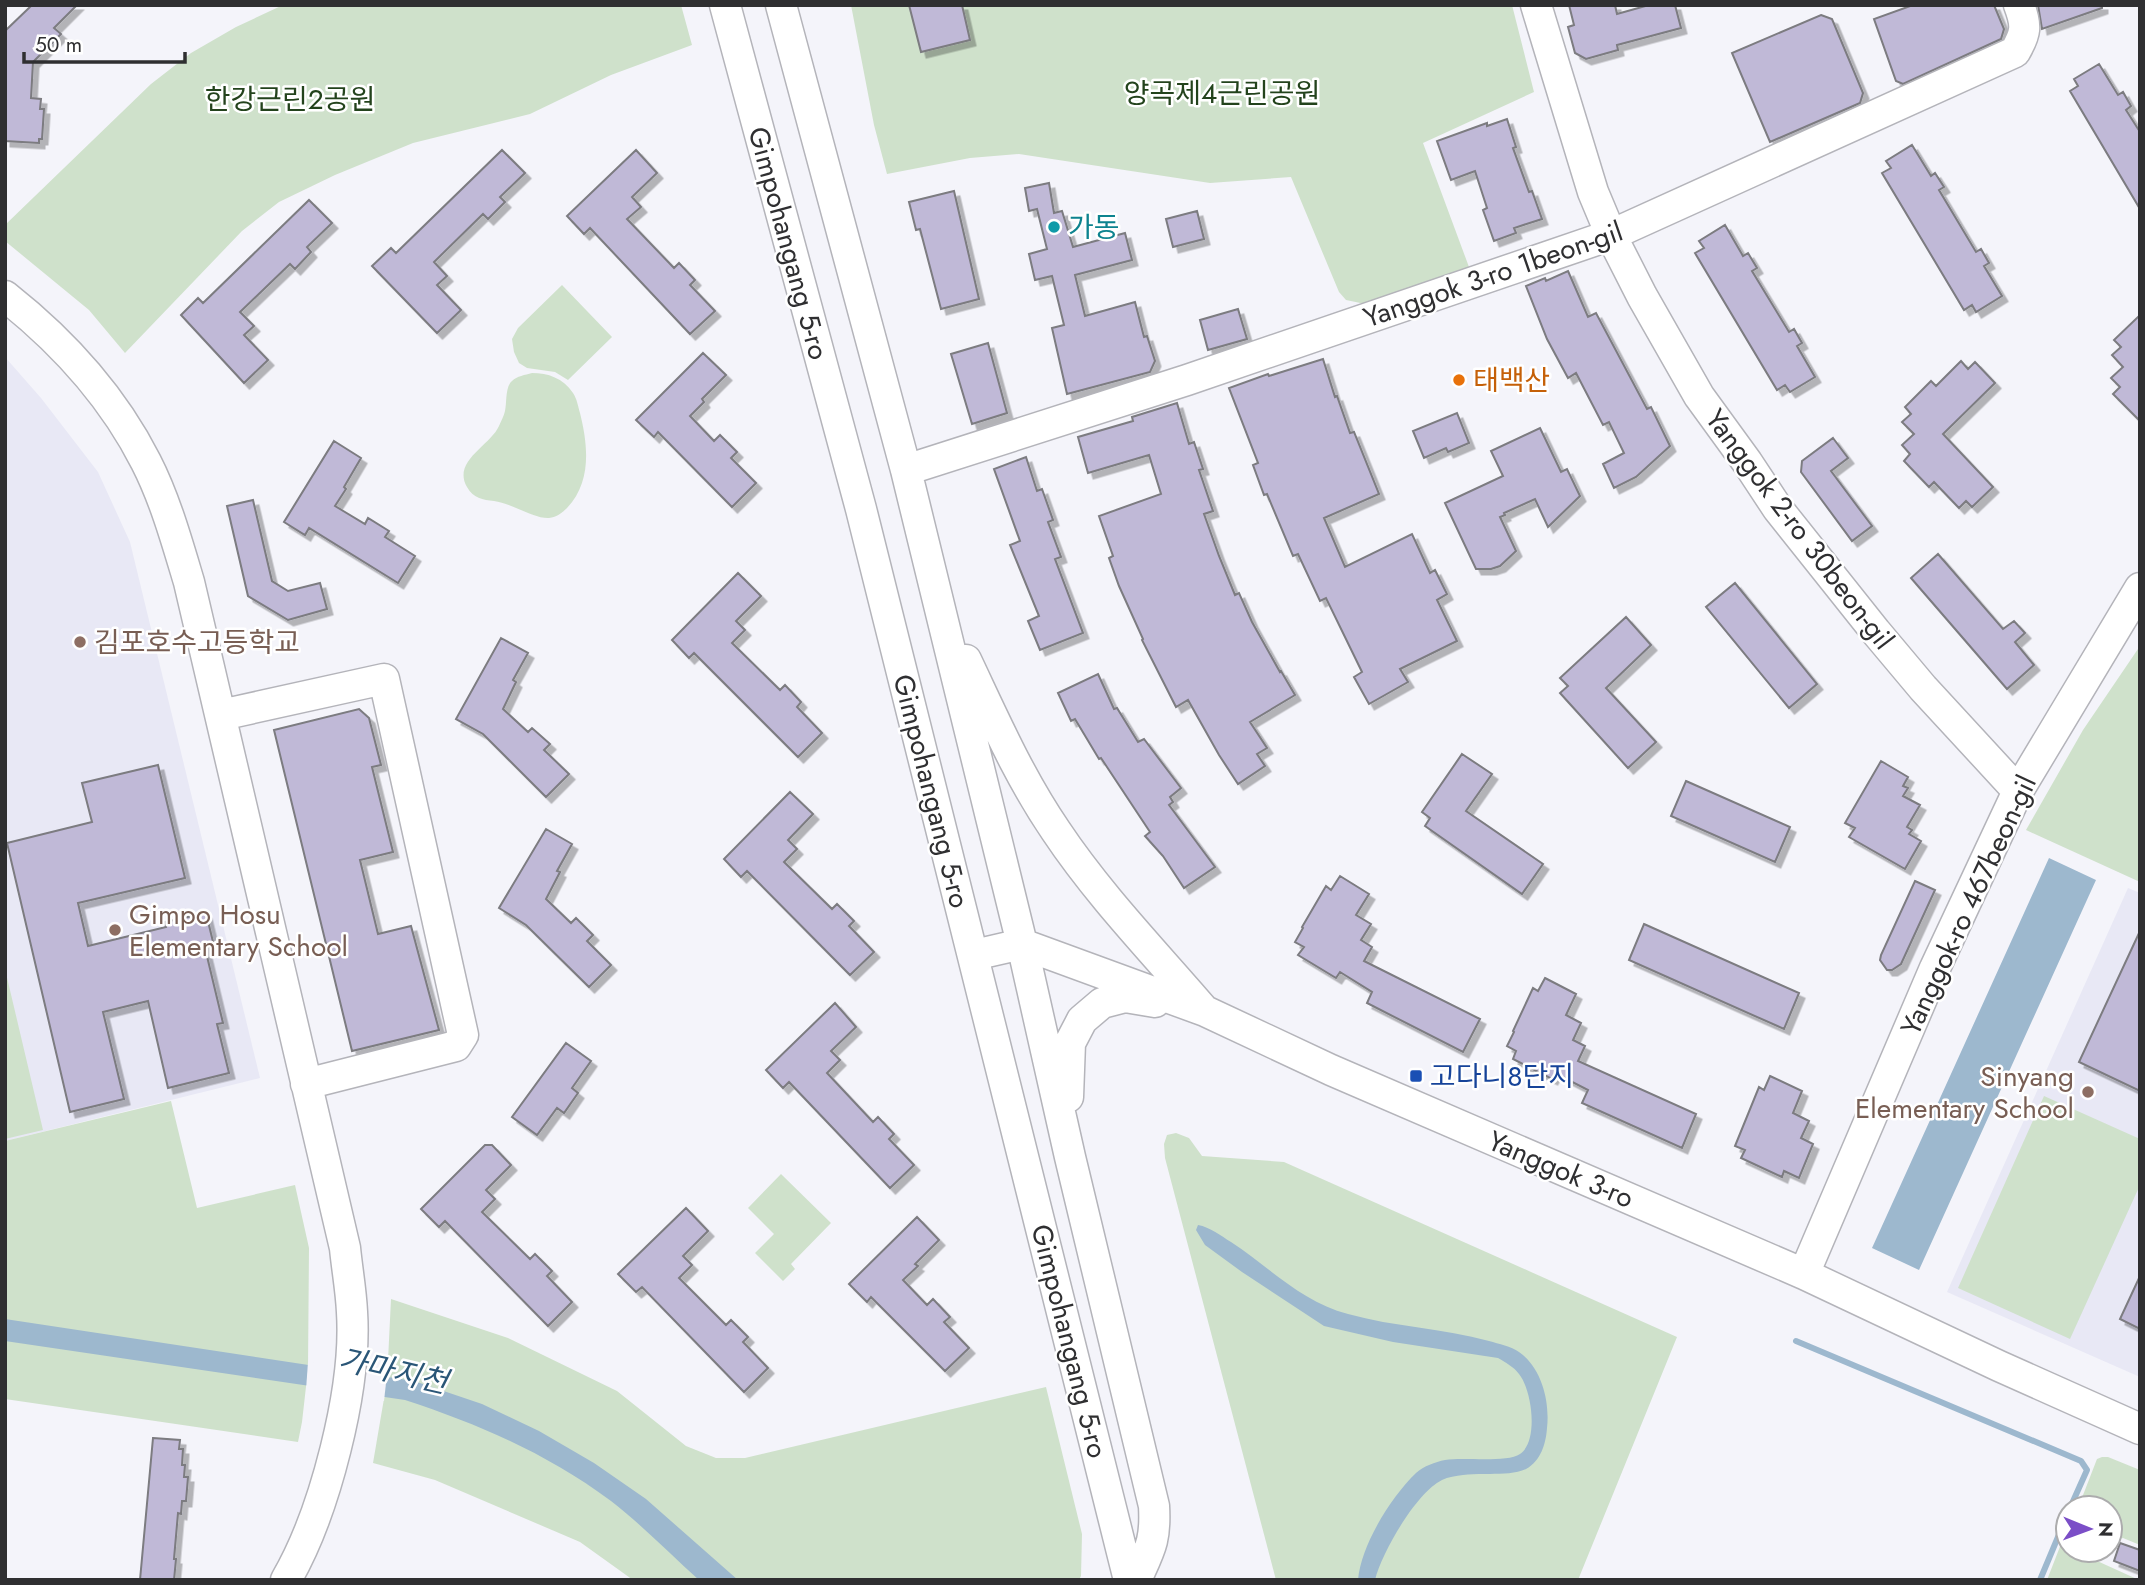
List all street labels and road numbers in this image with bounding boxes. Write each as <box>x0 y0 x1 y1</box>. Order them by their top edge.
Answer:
street label: Gimpohangang 5-ro <box>738 122 839 364</box>
street label: Yanggok 3-ro 1beon-gil <box>1358 211 1628 338</box>
street label: Yanggok 2-ro 30beon-gil <box>1695 400 1904 658</box>
street label: Gimpohangang 5-ro <box>883 670 980 912</box>
street label: Yanggok-ro 467beon-gil <box>1890 769 2047 1042</box>
street label: Yanggok 3-ro <box>1482 1120 1640 1219</box>
street label: Gimpohangang 5-ro <box>1021 1220 1118 1462</box>

